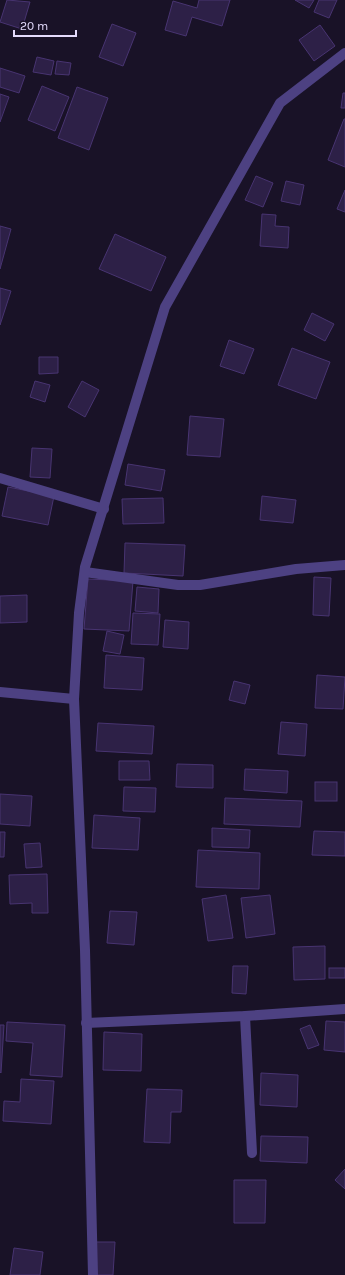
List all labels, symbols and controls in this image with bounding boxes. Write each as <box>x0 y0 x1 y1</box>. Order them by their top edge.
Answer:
scale bar <box>14 12 76 38</box>
text: 20 m <box>20 19 48 33</box>

